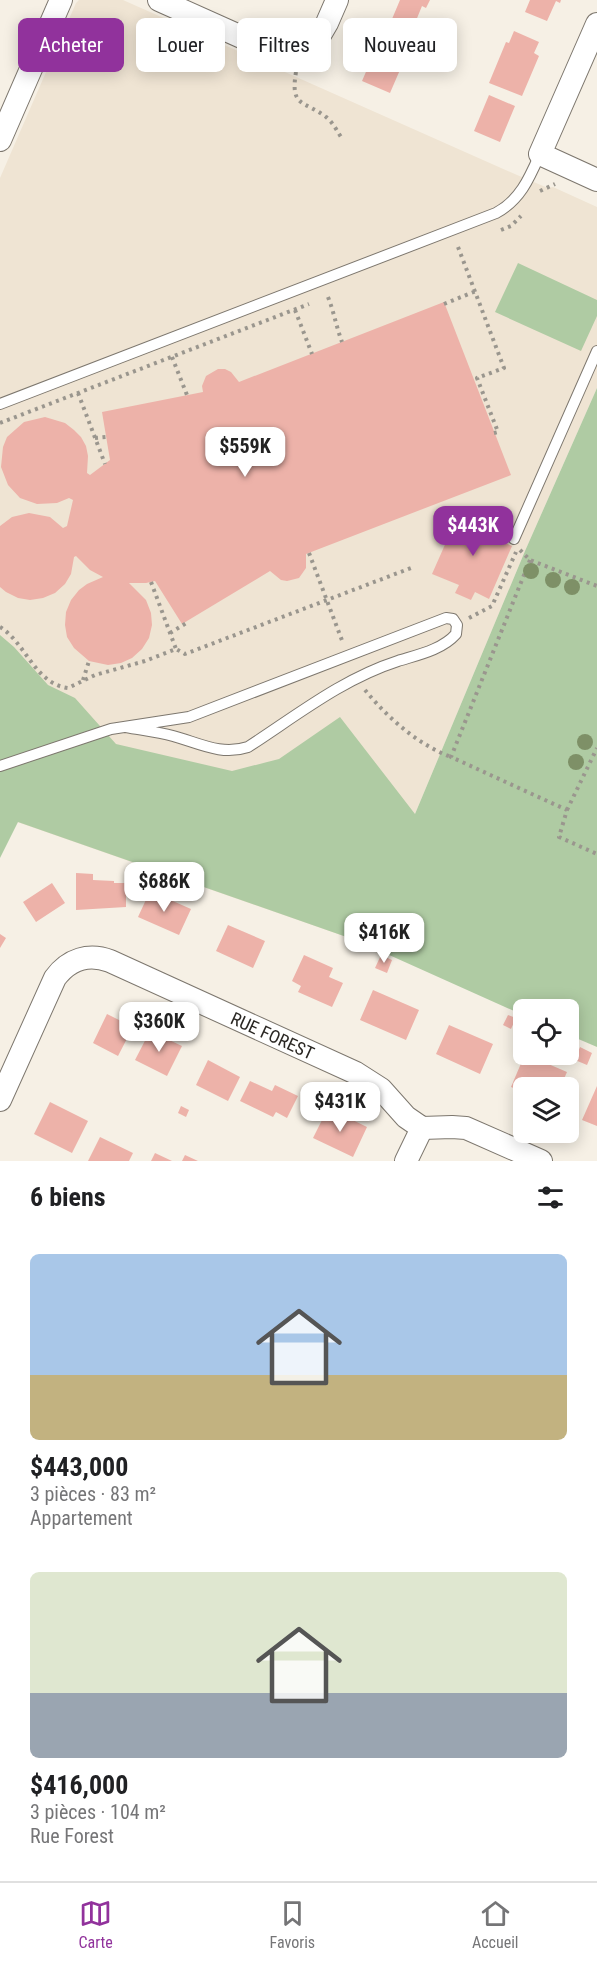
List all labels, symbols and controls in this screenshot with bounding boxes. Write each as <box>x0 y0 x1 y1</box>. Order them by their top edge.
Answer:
chip: Acheter <box>18 18 124 72</box>
chip: Louer <box>136 18 225 72</box>
chip: Filtres <box>237 18 331 72</box>
chip: Nouveau <box>343 18 457 72</box>
pin: $559K <box>203 427 287 478</box>
text: $559K <box>219 434 271 458</box>
pin: $443K <box>431 506 515 557</box>
text: $443K <box>447 513 499 537</box>
pin: $686K <box>122 862 206 913</box>
text: $686K <box>138 869 190 893</box>
pin: $416K <box>342 913 426 964</box>
text: $416K <box>358 920 410 944</box>
map controls <box>513 999 579 1143</box>
button: locate <box>513 999 579 1065</box>
pin: $360K <box>117 1002 201 1053</box>
street label: RUE FOREST <box>228 1007 318 1063</box>
text: $360K <box>133 1009 185 1033</box>
button: layers <box>513 1077 579 1143</box>
pin: $431K <box>298 1082 382 1133</box>
text: $431K <box>314 1089 366 1113</box>
icon: filters <box>534 1181 567 1214</box>
text: 6 biens <box>30 1182 106 1212</box>
icon: home <box>245 1293 353 1401</box>
text: $443,000 <box>30 1452 128 1482</box>
text: 3 pièces · 83 m² <box>30 1482 156 1506</box>
text: Appartement <box>30 1506 133 1530</box>
icon: home <box>245 1611 353 1719</box>
text: $416,000 <box>30 1770 128 1800</box>
text: 3 pièces · 104 m² <box>30 1800 166 1824</box>
text: Rue Forest <box>30 1824 114 1848</box>
tab: Carte <box>78 1897 113 1952</box>
tab: Favoris <box>270 1897 315 1952</box>
tab: Accueil <box>472 1897 519 1952</box>

